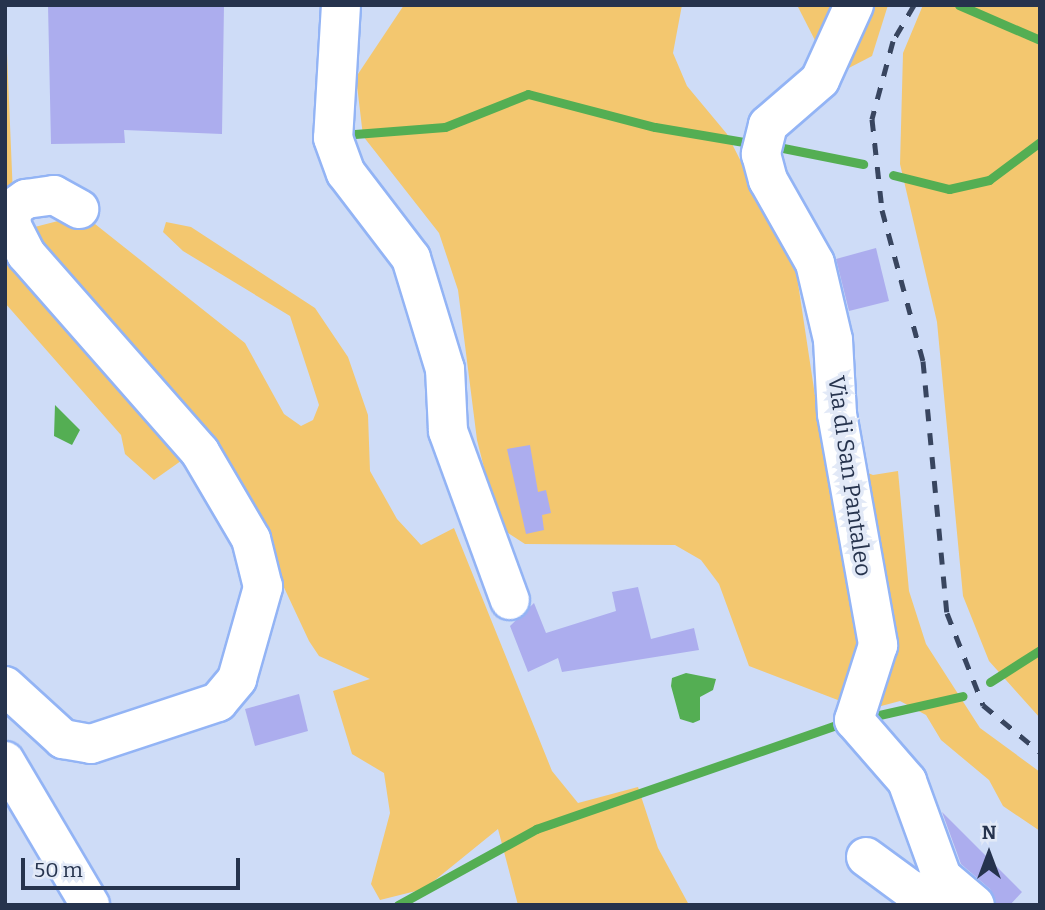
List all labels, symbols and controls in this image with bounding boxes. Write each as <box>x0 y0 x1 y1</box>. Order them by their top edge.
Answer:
street label: Via di San Pantaleo <box>822 374 878 578</box>
north arrow <box>954 819 1024 889</box>
text: N <box>982 821 996 844</box>
scale bar <box>24 844 243 888</box>
text: 50 m <box>34 857 83 883</box>

